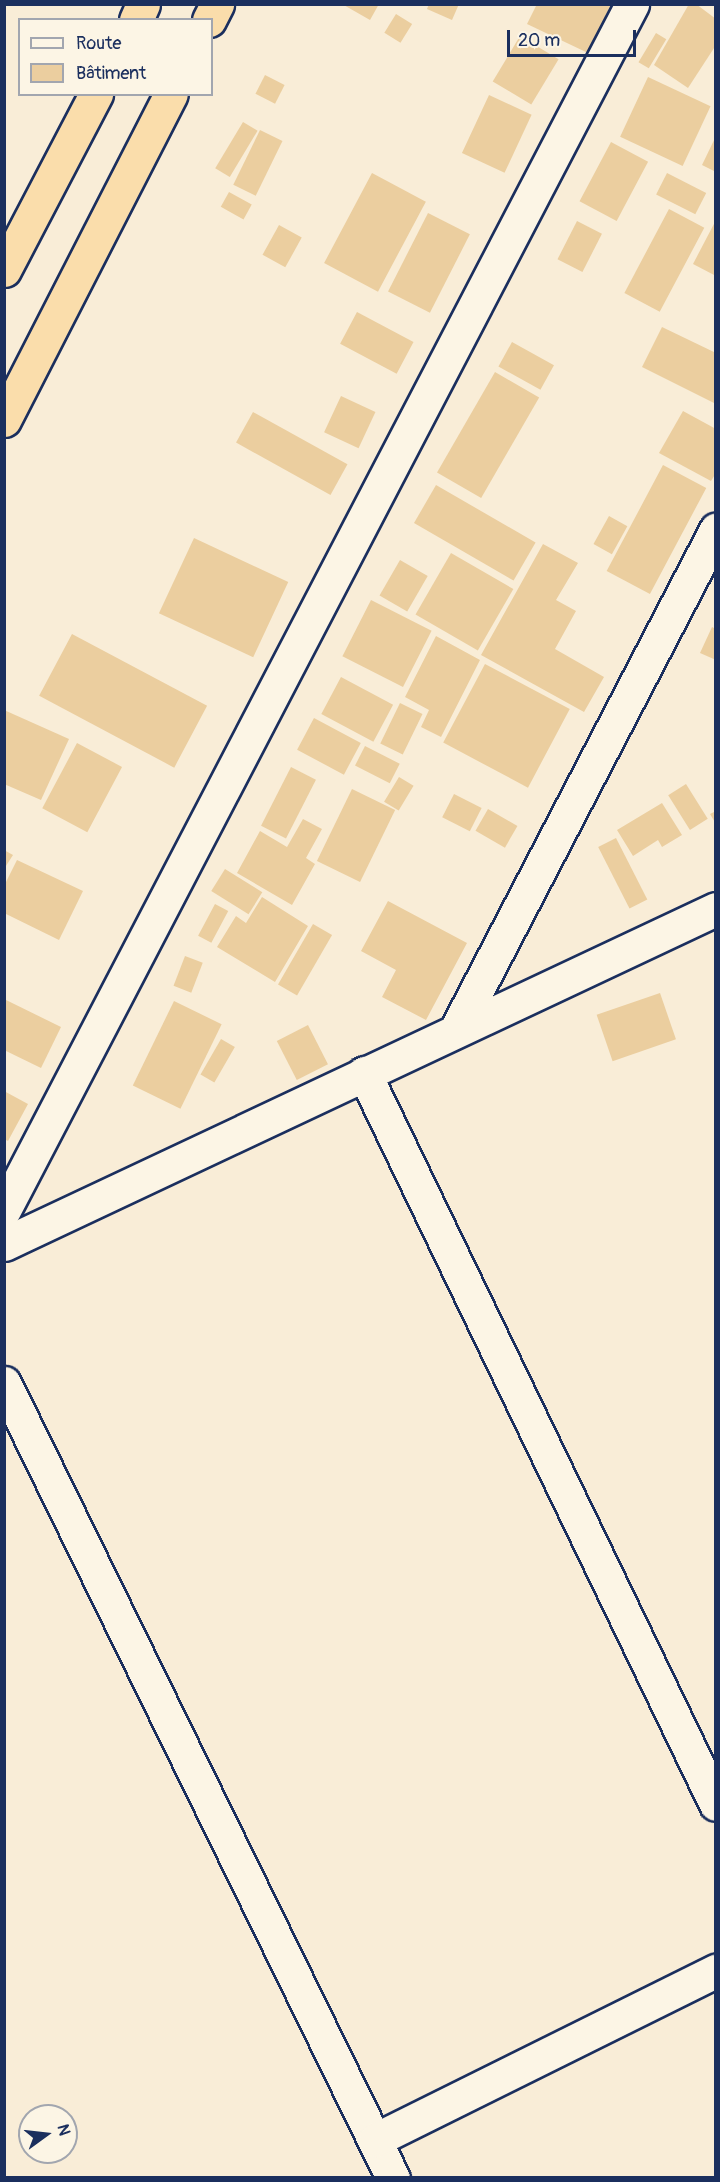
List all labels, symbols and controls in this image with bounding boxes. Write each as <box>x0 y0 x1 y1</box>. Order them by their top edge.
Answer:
legend <box>18 18 213 96</box>
scale bar <box>510 18 639 56</box>
text: 20 m <box>518 29 560 52</box>
text: Route <box>76 32 121 55</box>
text: Bâtiment <box>76 62 146 85</box>
north arrow <box>18 2104 78 2164</box>
text: N <box>52 2122 75 2138</box>

